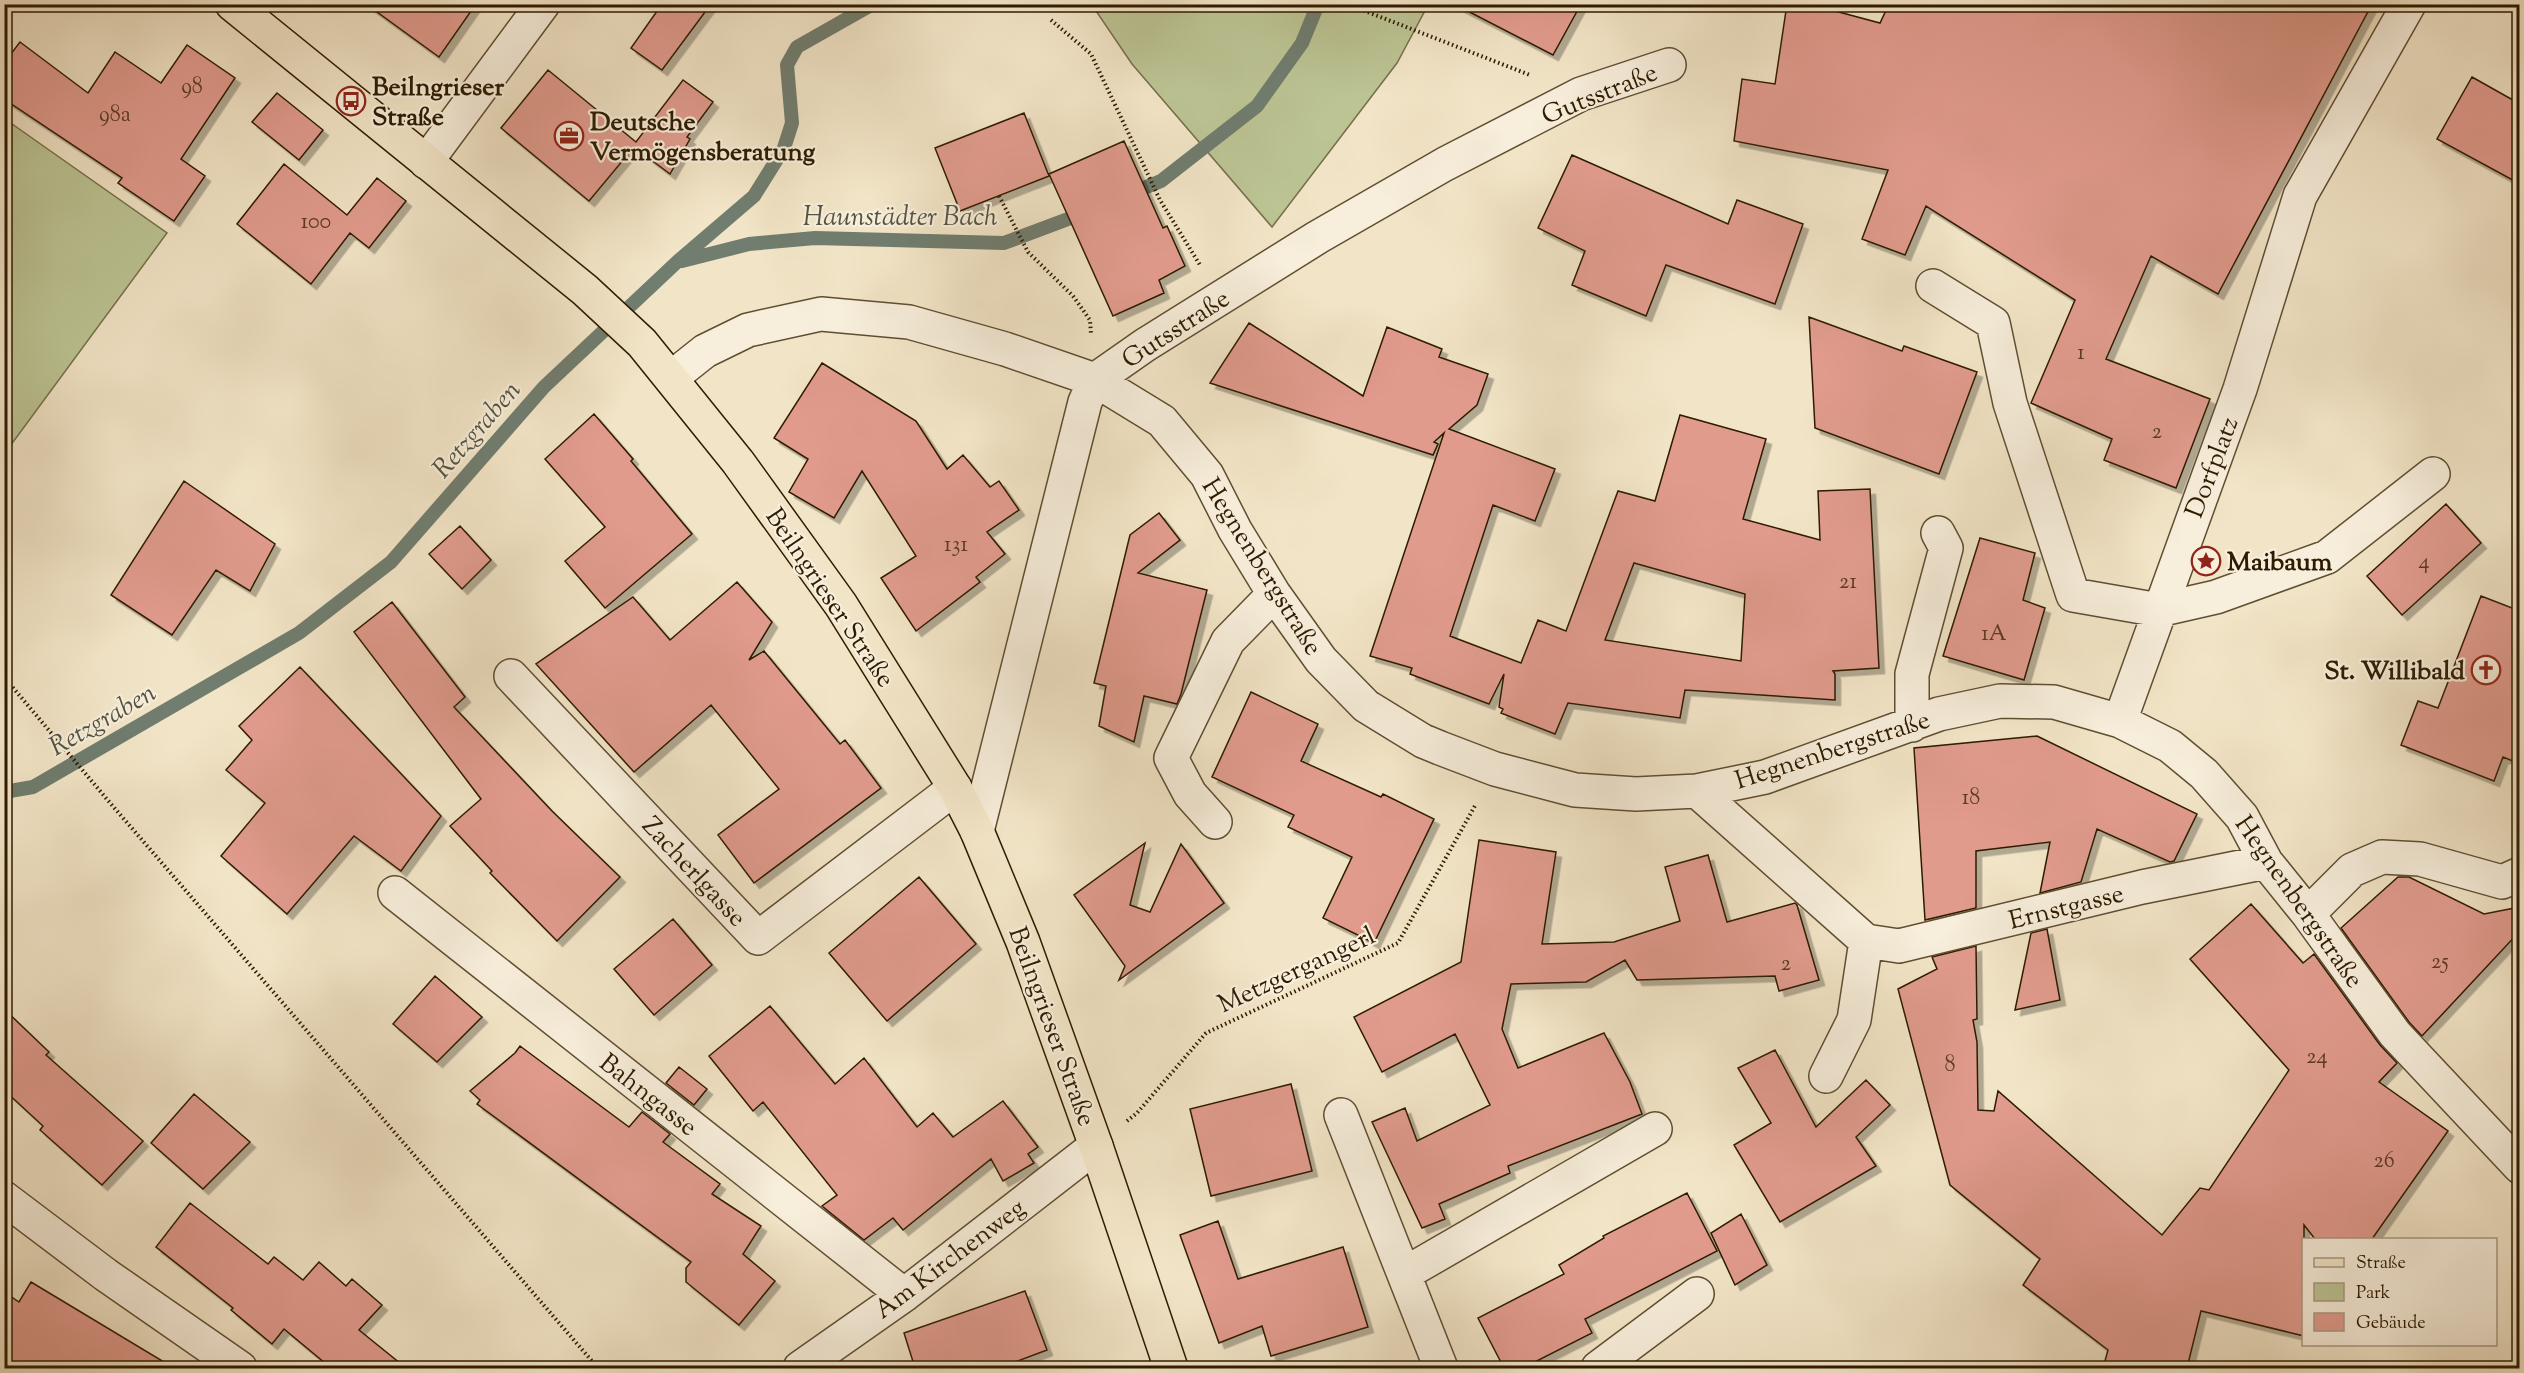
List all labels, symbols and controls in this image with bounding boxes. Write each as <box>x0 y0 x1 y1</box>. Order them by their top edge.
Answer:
street label: Gutsstraße <box>1536 55 1663 135</box>
place label: Beilngrieser Straße <box>372 70 504 137</box>
house number: 98 <box>181 72 203 104</box>
bus stop icon: Beilngrieser Straße <box>335 85 367 117</box>
house number: 98a <box>99 100 131 132</box>
place label: Deutsche Vermögensberatung <box>590 105 816 172</box>
office icon: Deutsche Vermögensberatung <box>553 120 585 152</box>
water label: Haunstädter Bach <box>803 199 997 238</box>
house number: 100 <box>301 207 331 239</box>
street label: Gutsstraße <box>1115 281 1238 379</box>
house number: 1 <box>2077 338 2085 370</box>
water label: Retzgraben <box>424 373 531 488</box>
street label: Dorfplatz <box>2177 412 2250 524</box>
house number: 2 <box>2152 417 2162 449</box>
street label: Hegnenbergstraße <box>1191 471 1330 663</box>
street label: Beilngrieser Straße <box>755 501 903 696</box>
house number: 131 <box>944 530 968 562</box>
place icon: Maibaum <box>2190 545 2222 577</box>
place label: Maibaum <box>2227 545 2333 582</box>
house number: 4 <box>2418 547 2430 579</box>
house number: 21 <box>1839 567 1857 599</box>
house number: 1A <box>1981 619 2007 651</box>
place label: St. Willibald <box>2324 654 2465 691</box>
church icon: St. Willibald <box>2470 654 2502 686</box>
water label: Retzgraben <box>42 675 164 768</box>
street label: Hegnenbergstraße <box>1730 702 1935 800</box>
house number: 18 <box>1962 783 1980 815</box>
street label: Zacherlgasse <box>632 809 754 936</box>
street label: Hegnenbergstraße <box>2225 809 2371 996</box>
street label: Ernstgasse <box>2005 876 2128 941</box>
street label: Metzgergangerl <box>1212 919 1382 1024</box>
street label: Beilngrieser Straße <box>997 922 1104 1132</box>
house number: 25 <box>2431 947 2449 979</box>
house number: 2 <box>1781 949 1791 981</box>
house number: 24 <box>2306 1042 2328 1074</box>
street label: Bahngasse <box>590 1046 705 1146</box>
house number: 8 <box>1944 1050 1956 1082</box>
house number: 26 <box>2373 1146 2395 1178</box>
street label: Am Kirchenweg <box>867 1191 1034 1329</box>
legend <box>2302 1238 2497 1346</box>
text: Straße <box>2356 1251 2406 1277</box>
text: Park <box>2356 1281 2391 1307</box>
text: Gebäude <box>2356 1311 2426 1337</box>

